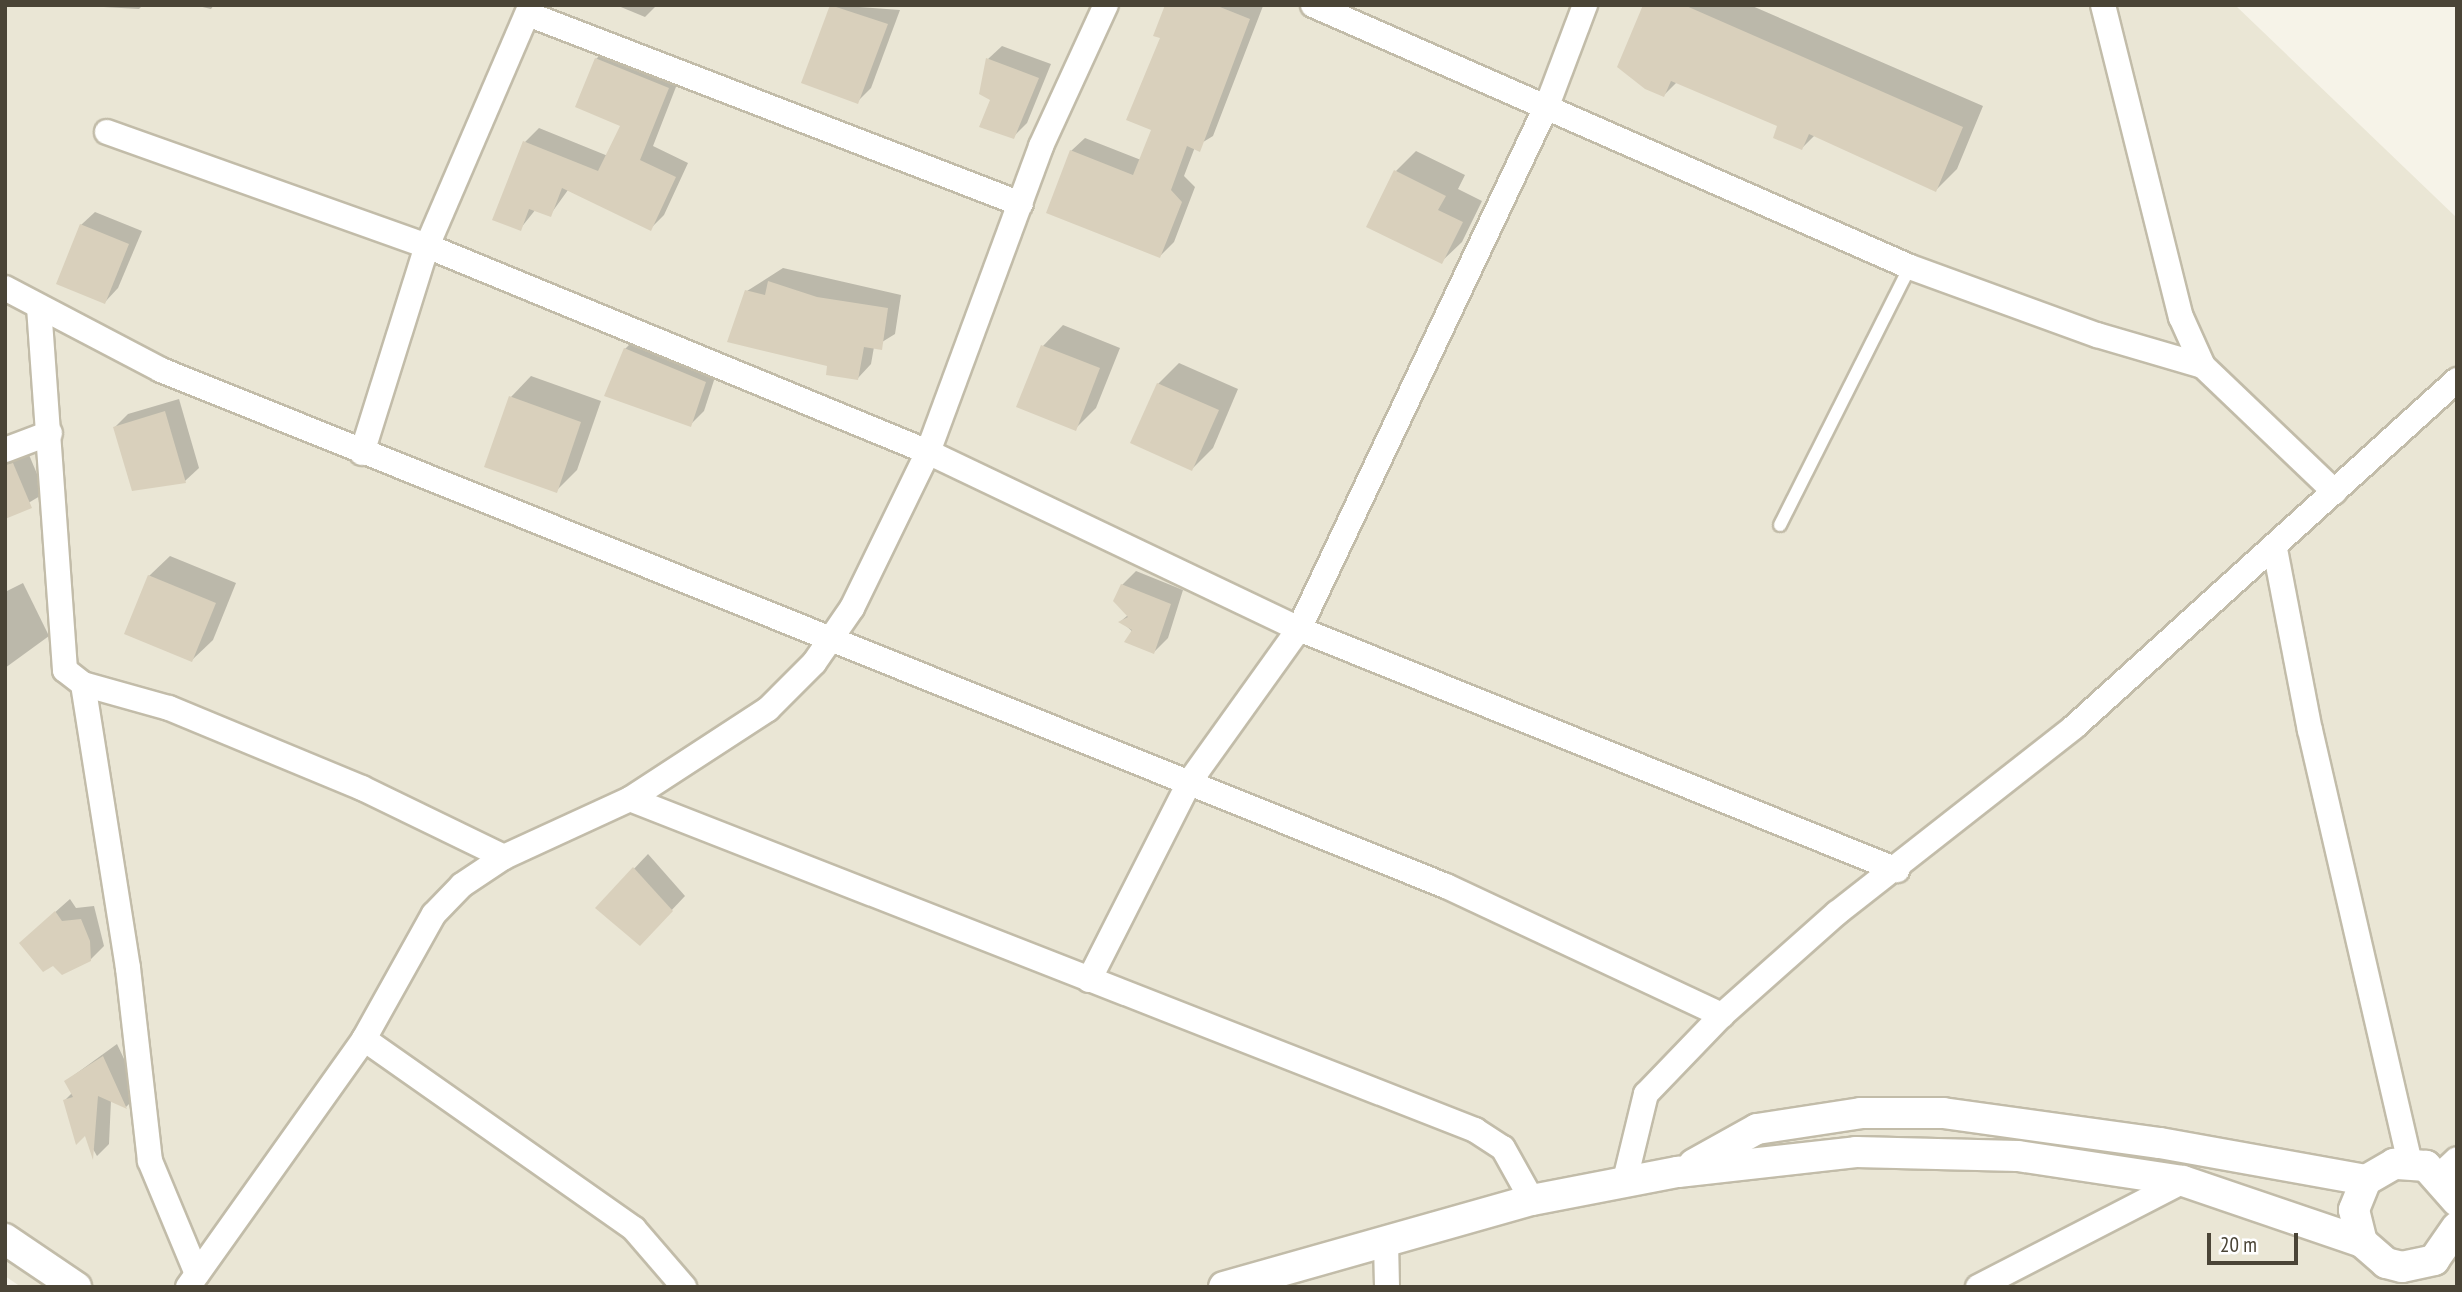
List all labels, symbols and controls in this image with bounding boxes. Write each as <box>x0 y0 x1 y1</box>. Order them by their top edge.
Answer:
scale bar <box>2210 1218 2301 1262</box>
text: 20 m <box>2220 1231 2257 1258</box>

